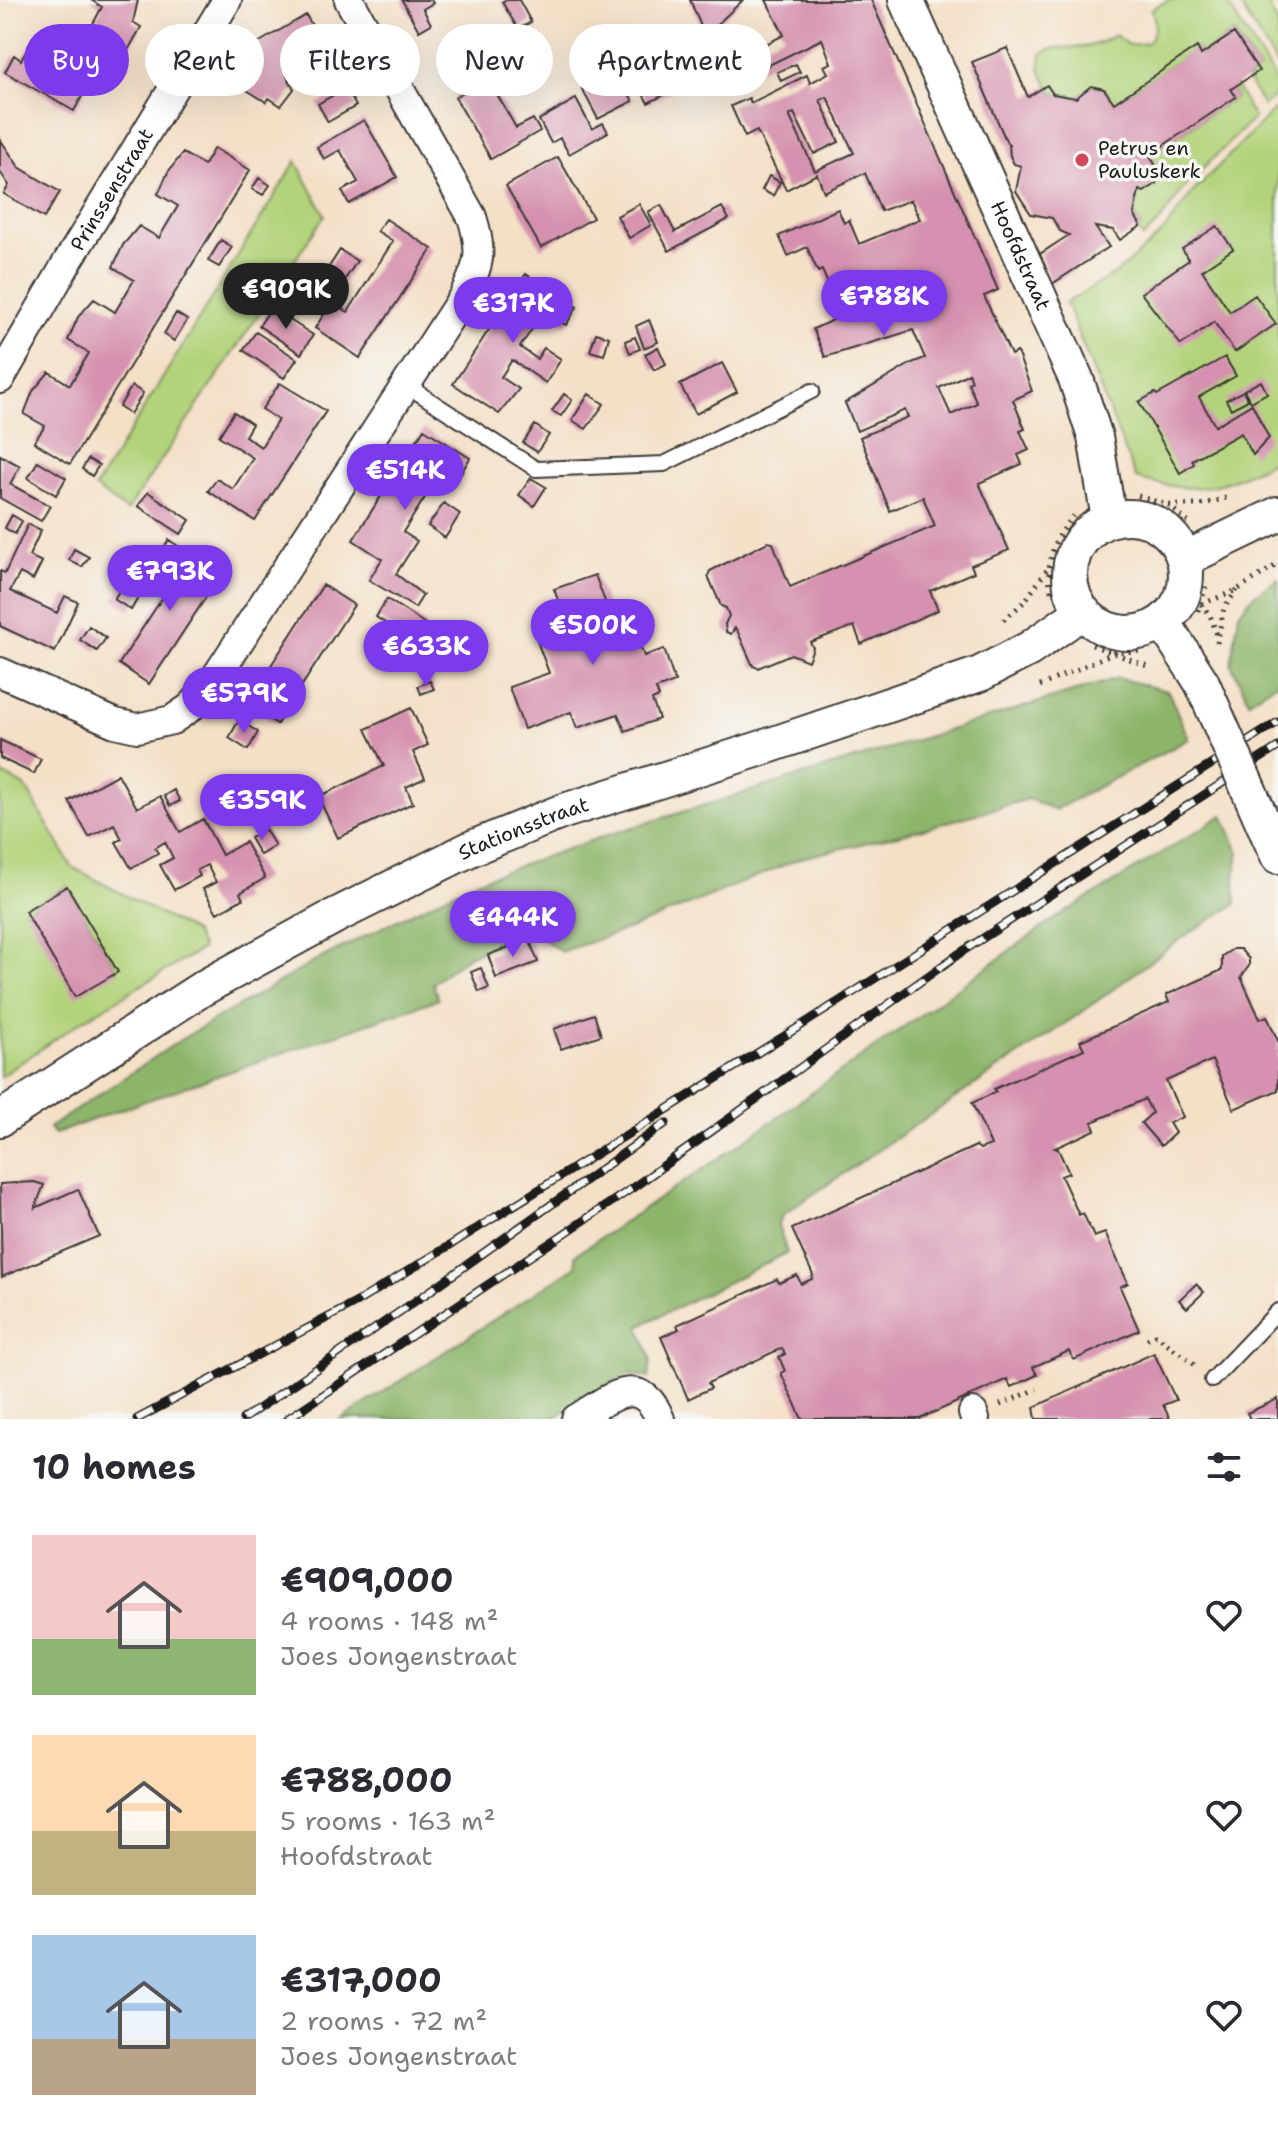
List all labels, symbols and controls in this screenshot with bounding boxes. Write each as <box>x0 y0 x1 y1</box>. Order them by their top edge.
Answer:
chip: Buy <box>24 24 129 96</box>
chip: Rent <box>145 24 264 96</box>
chip: Filters <box>280 24 420 96</box>
chip: New <box>436 24 553 96</box>
chip: Apartment <box>569 24 771 96</box>
street label: Prinssenstraat <box>64 123 159 256</box>
place label: Petrus en Pauluskerk <box>1098 135 1201 184</box>
marker: Petrus en Pauluskerk <box>1073 151 1091 169</box>
street label: Hoofdstraat <box>985 197 1056 314</box>
pin: €909K <box>230 263 342 331</box>
pin: €788K <box>828 270 940 338</box>
text: €909K <box>241 271 331 306</box>
pin: €317K <box>457 277 569 345</box>
text: €788K <box>839 278 929 313</box>
text: €317K <box>472 285 554 320</box>
pin: €514K <box>349 444 461 512</box>
text: €514K <box>365 452 445 487</box>
pin: €793K <box>114 545 226 613</box>
text: €793K <box>125 553 215 588</box>
pin: €500K <box>537 599 649 667</box>
text: €500K <box>549 607 637 642</box>
pin: €633K <box>370 620 482 688</box>
text: €633K <box>381 628 471 663</box>
pin: €579K <box>188 667 300 735</box>
text: €579K <box>200 675 288 710</box>
pin: €359K <box>206 774 318 842</box>
text: €359K <box>218 782 306 817</box>
street label: Stationsstraat <box>454 791 592 866</box>
pin: €444K <box>457 891 569 959</box>
text: €444K <box>468 899 558 934</box>
text: 10 homes <box>32 1444 196 1490</box>
icon: filters <box>1202 1445 1246 1489</box>
text: €909,000 <box>280 1557 454 1603</box>
icon: home <box>96 1567 192 1663</box>
icon: heart <box>1202 1593 1246 1637</box>
text: 4 rooms · 148 m² <box>280 1603 498 1638</box>
text: Joes Jongenstraat <box>280 1638 517 1673</box>
text: €788,000 <box>280 1757 453 1803</box>
icon: home <box>96 1767 192 1863</box>
icon: heart <box>1202 1793 1246 1837</box>
text: 5 rooms · 163 m² <box>280 1803 495 1838</box>
text: Hoofdstraat <box>280 1838 433 1873</box>
text: €317,000 <box>280 1957 442 2003</box>
icon: home <box>96 1967 192 2063</box>
icon: heart <box>1202 1993 1246 2037</box>
text: 2 rooms · 72 m² <box>280 2003 487 2038</box>
text: Joes Jongenstraat <box>280 2038 517 2073</box>

